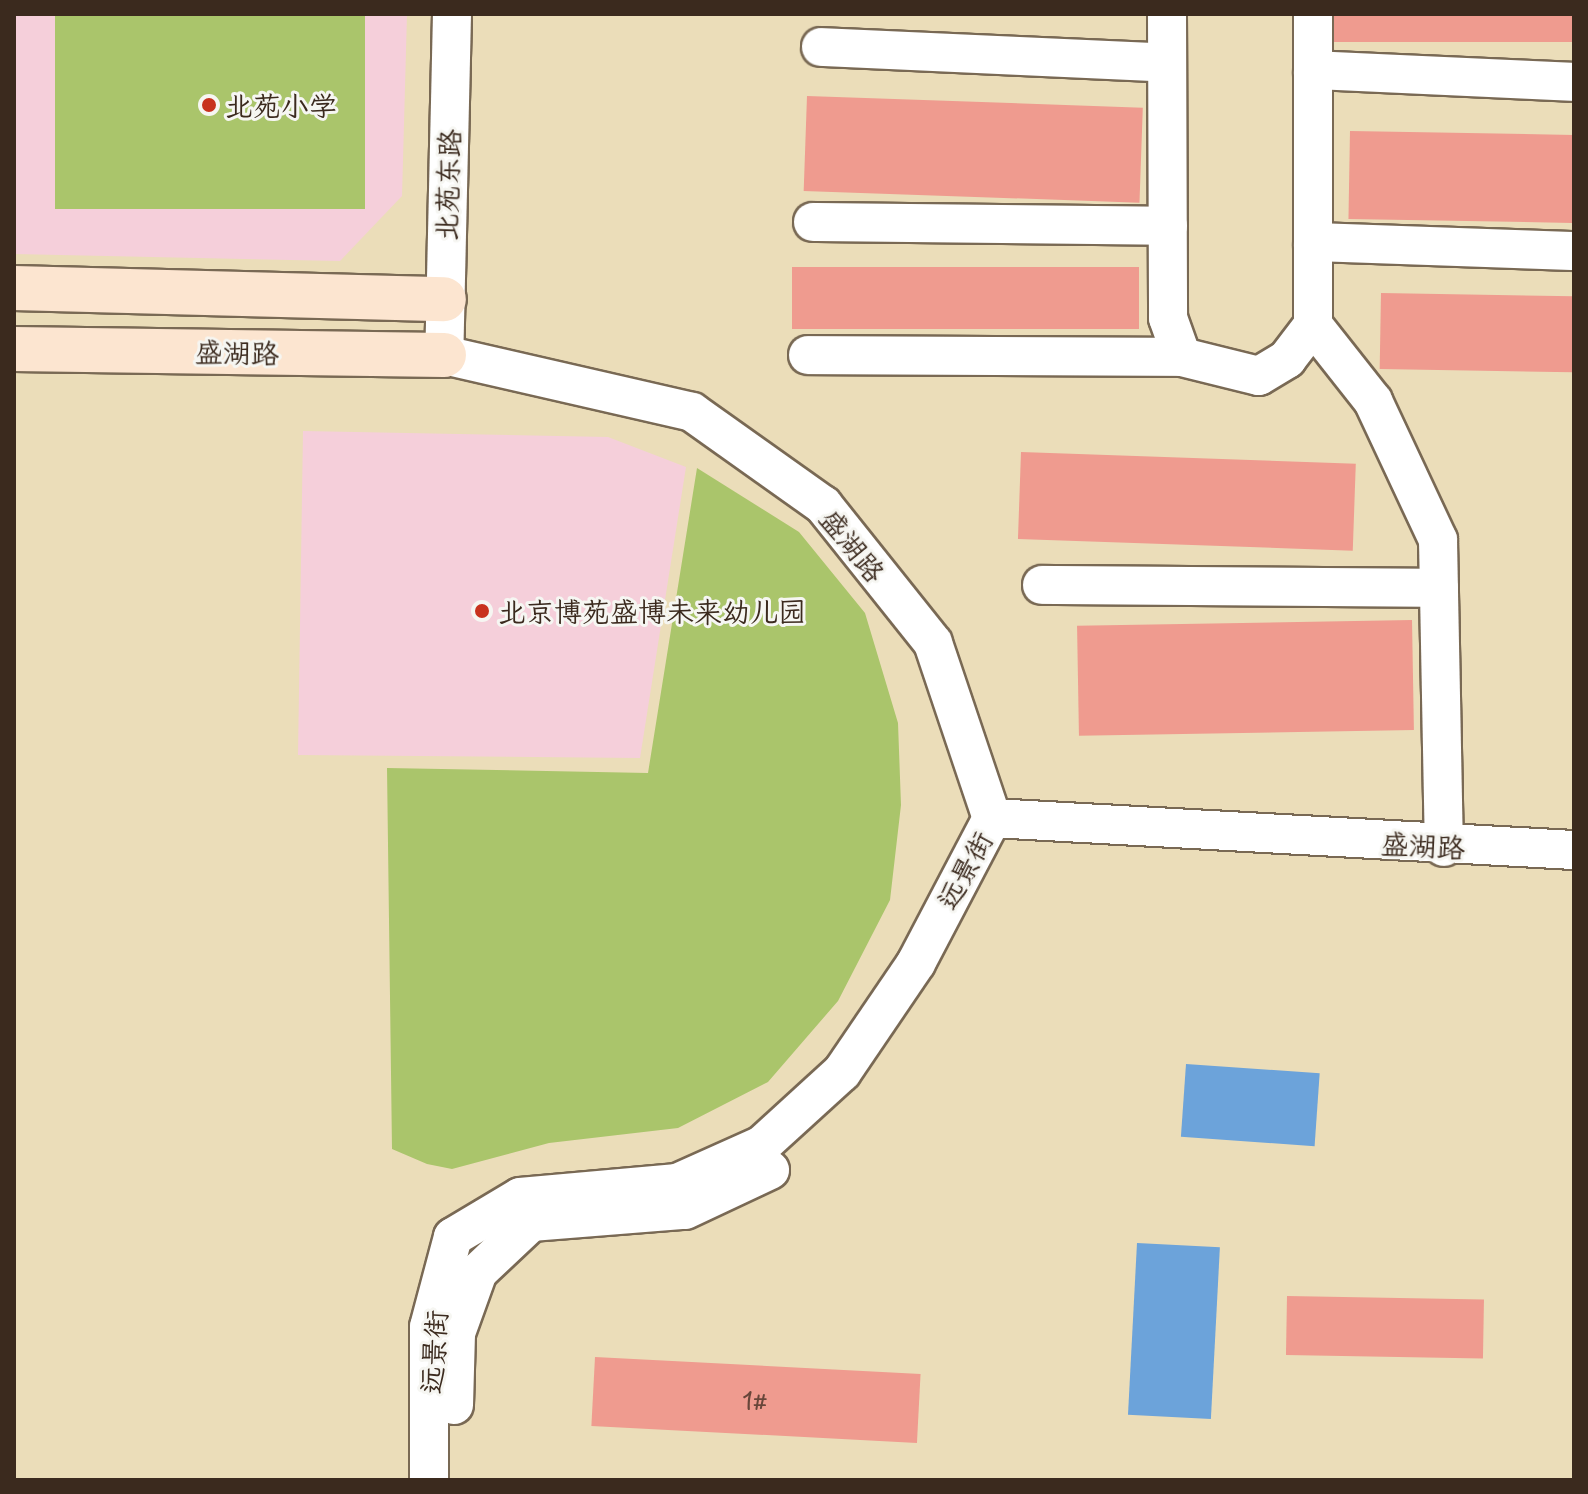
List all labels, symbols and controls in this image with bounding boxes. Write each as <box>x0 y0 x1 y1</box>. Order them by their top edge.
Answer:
place label: 北苑小学 <box>225 88 337 122</box>
marker: 北苑小学 <box>200 96 218 114</box>
street label: 北苑东路 <box>428 128 466 242</box>
street label: 盛湖路 <box>195 334 279 370</box>
street label: 盛湖路 <box>814 502 892 588</box>
place label: 北京博苑盛博未来幼儿园 <box>498 594 806 628</box>
marker: 北京博苑盛博未来幼儿园 <box>473 602 491 620</box>
street label: 远景街 <box>929 825 999 915</box>
street label: 盛湖路 <box>1380 826 1466 864</box>
street label: 远景街 <box>413 1309 453 1395</box>
house number: 1# <box>742 1387 768 1415</box>

